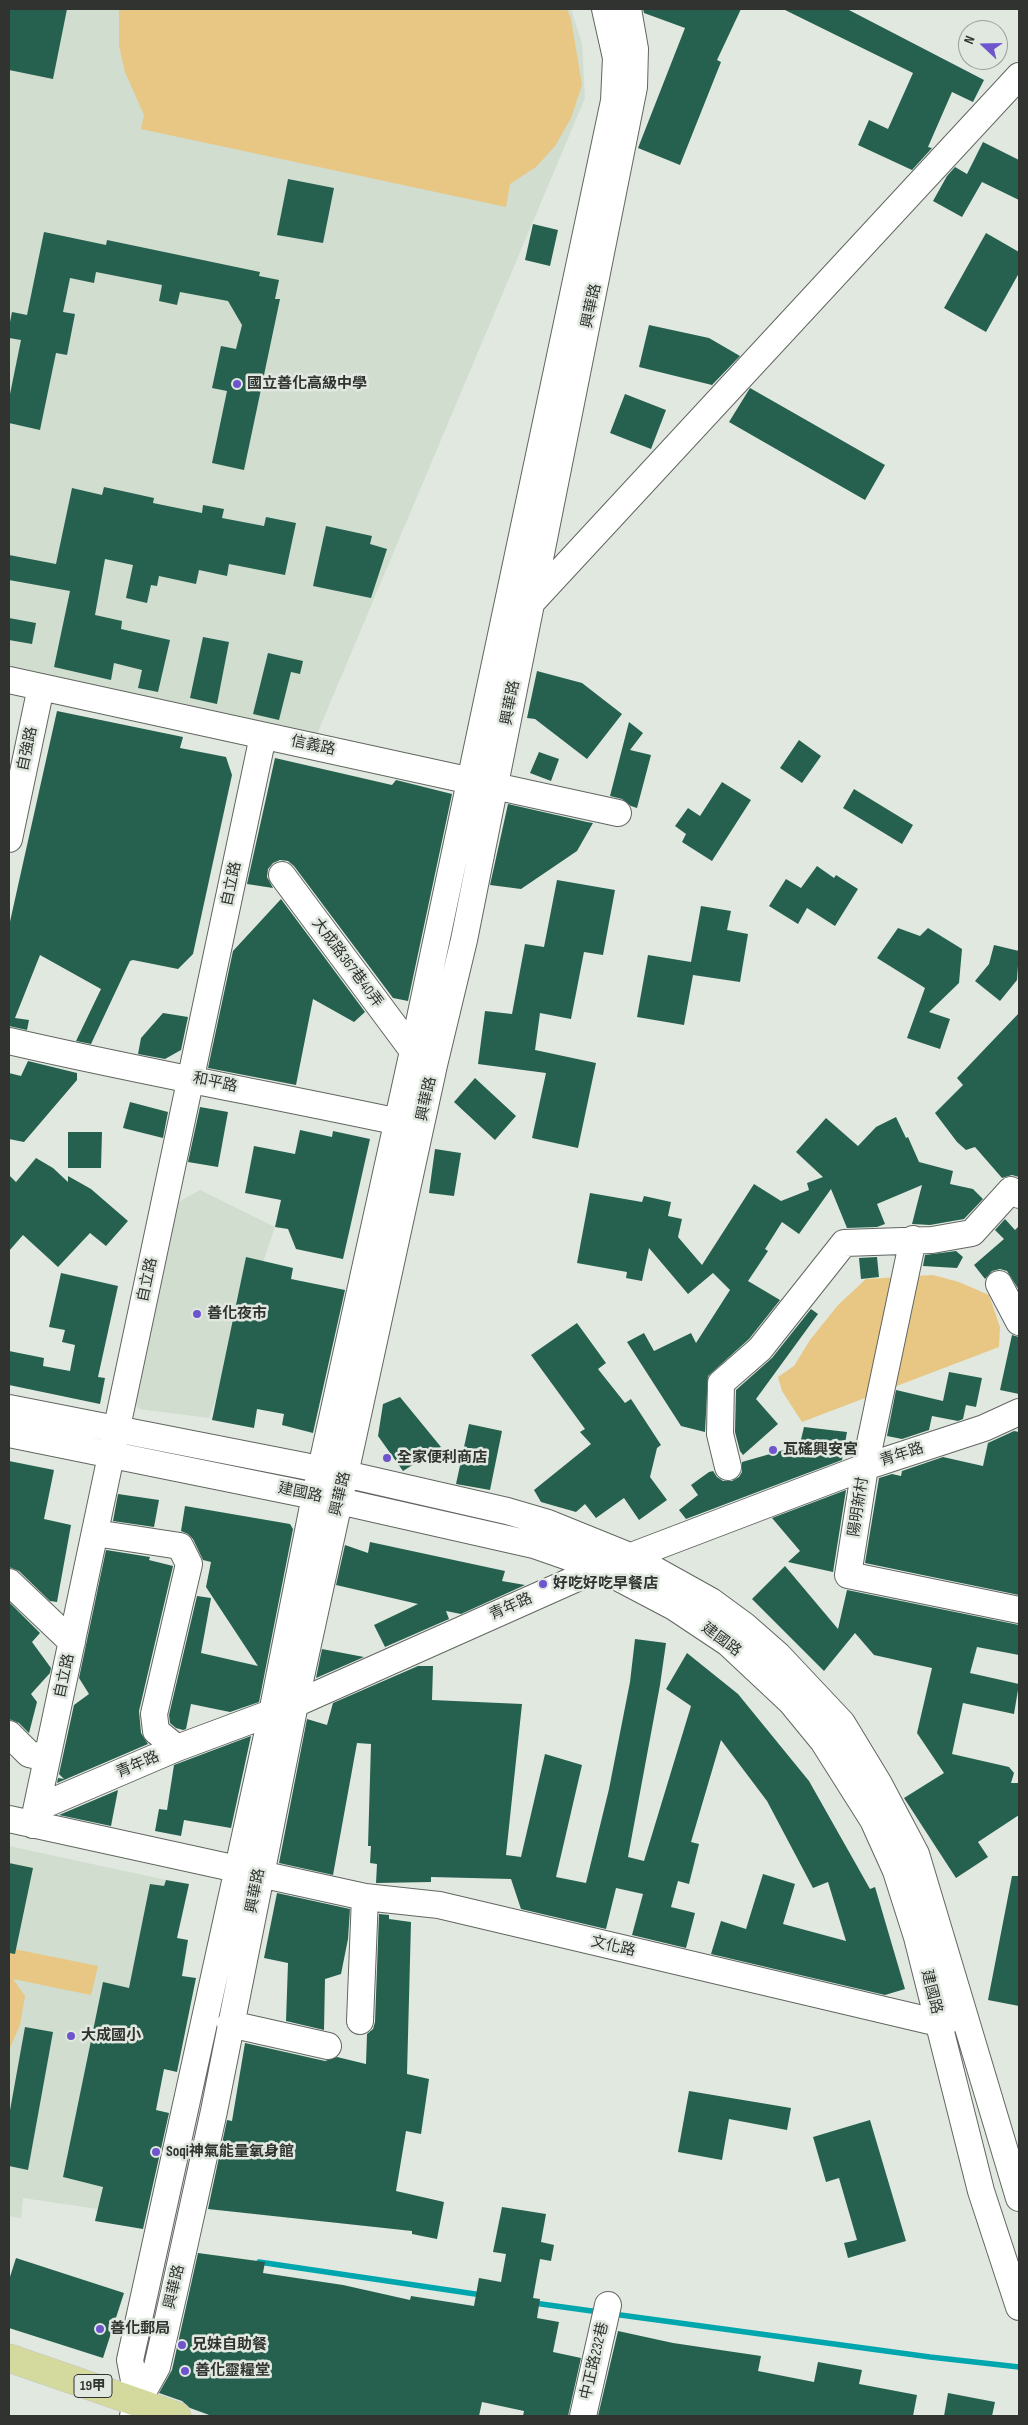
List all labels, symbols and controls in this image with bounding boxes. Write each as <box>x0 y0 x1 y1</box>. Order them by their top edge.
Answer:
north arrow <box>958 20 1008 70</box>
text: N <box>960 33 979 46</box>
street label: 興華路 <box>579 282 605 330</box>
place label: 國立善化高級中學 <box>247 375 367 393</box>
marker: 國立善化高級中學 <box>231 378 243 390</box>
street label: 興華路 <box>498 679 524 727</box>
street label: 自強路 <box>15 725 41 773</box>
street label: 信義路 <box>289 733 337 759</box>
street label: 自立路 <box>219 860 245 908</box>
street label: 大成路367巷40弄 <box>308 915 386 1011</box>
street label: 和平路 <box>191 1070 239 1096</box>
street label: 興華路 <box>414 1075 440 1123</box>
street label: 自立路 <box>135 1256 161 1304</box>
place label: 善化夜市 <box>207 1305 267 1323</box>
marker: 善化夜市 <box>191 1308 203 1320</box>
street label: 青年路 <box>878 1439 926 1471</box>
place label: 瓦磘興安宮 <box>783 1441 858 1459</box>
marker: 瓦磘興安宮 <box>767 1444 779 1456</box>
place label: 全家便利商店 <box>397 1449 487 1467</box>
marker: 全家便利商店 <box>381 1452 393 1464</box>
street label: 興華路 <box>327 1470 355 1518</box>
street label: 陽明新村 <box>845 1476 873 1538</box>
street label: 建國路 <box>276 1480 324 1506</box>
place label: 好吃好吃早餐店 <box>553 1575 658 1593</box>
marker: 好吃好吃早餐店 <box>537 1578 549 1590</box>
street label: 青年路 <box>487 1590 535 1624</box>
street label: 建國路 <box>698 1619 744 1661</box>
street label: 自立路 <box>52 1652 78 1700</box>
street label: 青年路 <box>114 1748 162 1782</box>
street label: 興華路 <box>243 1867 269 1915</box>
street label: 文化路 <box>589 1933 637 1961</box>
street label: 建國路 <box>917 1968 945 2016</box>
place label: 大成國小 <box>81 2027 141 2045</box>
marker: 大成國小 <box>65 2030 77 2042</box>
place label: Soqi神氣能量氧身館 <box>166 2143 294 2161</box>
marker: Soqi神氣能量氧身館 <box>150 2146 162 2158</box>
street label: 興華路 <box>161 2263 189 2311</box>
place label: 善化郵局 <box>110 2320 170 2338</box>
street label: 中正路232巷 <box>577 2321 613 2401</box>
marker: 善化郵局 <box>94 2323 106 2335</box>
place label: 兄妹自助餐 <box>192 2336 267 2354</box>
marker: 兄妹自助餐 <box>176 2339 188 2351</box>
place label: 善化靈糧堂 <box>195 2362 270 2380</box>
marker: 善化靈糧堂 <box>179 2365 191 2377</box>
road number: 19甲 <box>74 2374 112 2398</box>

